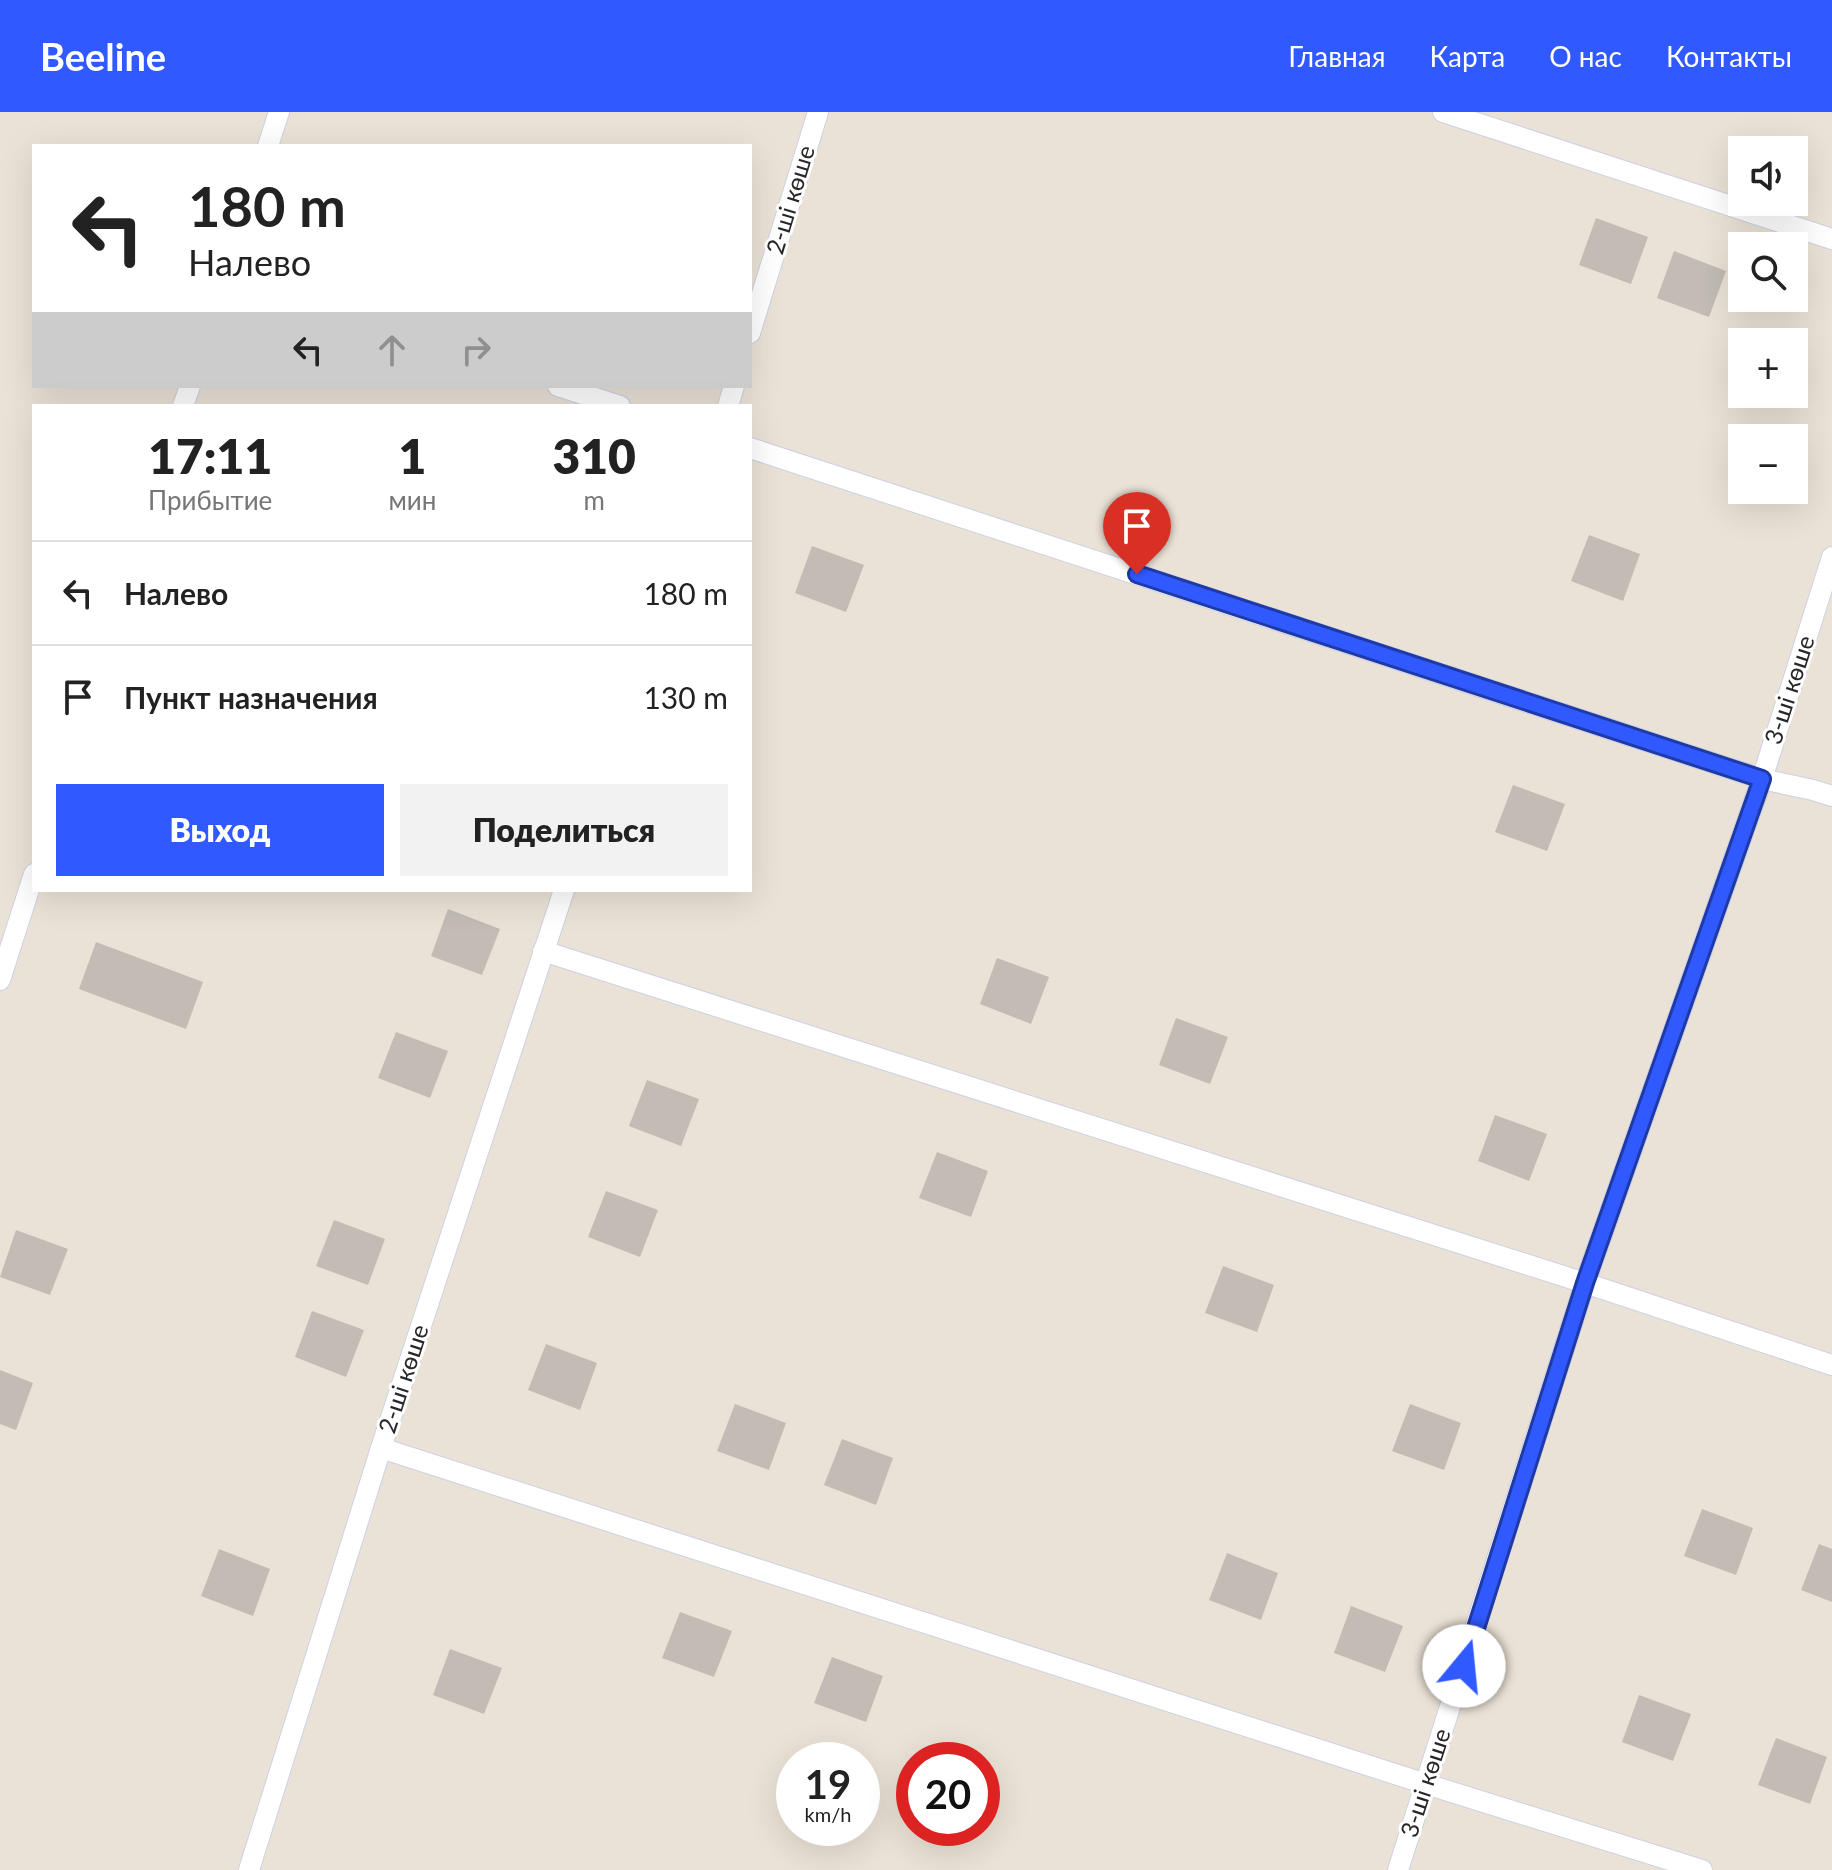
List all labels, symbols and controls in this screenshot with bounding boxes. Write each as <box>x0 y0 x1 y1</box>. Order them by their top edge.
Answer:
text: Beeline <box>40 33 166 79</box>
text: Главная <box>1288 39 1386 73</box>
text: Карта <box>1430 39 1505 73</box>
text: О нас <box>1549 39 1622 73</box>
text: Контакты <box>1666 39 1792 73</box>
map controls <box>1728 136 1808 504</box>
button: sound <box>1728 136 1808 216</box>
street label: 2-ші көше <box>759 142 820 258</box>
text: 180 m <box>188 172 346 239</box>
icon: left <box>56 176 160 280</box>
button: search <box>1728 232 1808 312</box>
text: Налево <box>188 240 311 284</box>
icon: left <box>286 328 330 372</box>
icon: ahead <box>370 328 414 372</box>
icon: right <box>454 328 498 372</box>
button: + <box>1728 328 1808 408</box>
button: − <box>1728 424 1808 504</box>
text: 17:11 <box>148 427 272 484</box>
text: 1 <box>398 427 426 484</box>
text: 310 <box>552 427 636 484</box>
text: Прибытие <box>148 484 272 516</box>
text: мин <box>388 484 436 516</box>
text: m <box>583 484 605 516</box>
pin <box>1103 492 1171 574</box>
icon: arrive <box>1115 504 1159 548</box>
icon: left <box>56 571 100 615</box>
text: Налево <box>124 575 228 611</box>
text: 180 m <box>643 575 728 611</box>
street label: 3-ші көше <box>1757 632 1820 747</box>
icon: arrive <box>56 675 100 719</box>
text: Пункт назначения <box>124 679 378 715</box>
text: 130 m <box>643 679 728 715</box>
button: Выход <box>56 784 384 876</box>
button: Поделиться <box>400 784 728 876</box>
street label: 2-ші көше <box>371 1321 434 1436</box>
position arrow <box>1422 1624 1506 1708</box>
street label: 3-ші көше <box>1393 1725 1456 1840</box>
speed limit sign: 20 <box>896 1742 1000 1846</box>
text: 19 <box>805 1760 851 1808</box>
text: km/h <box>805 1802 851 1826</box>

